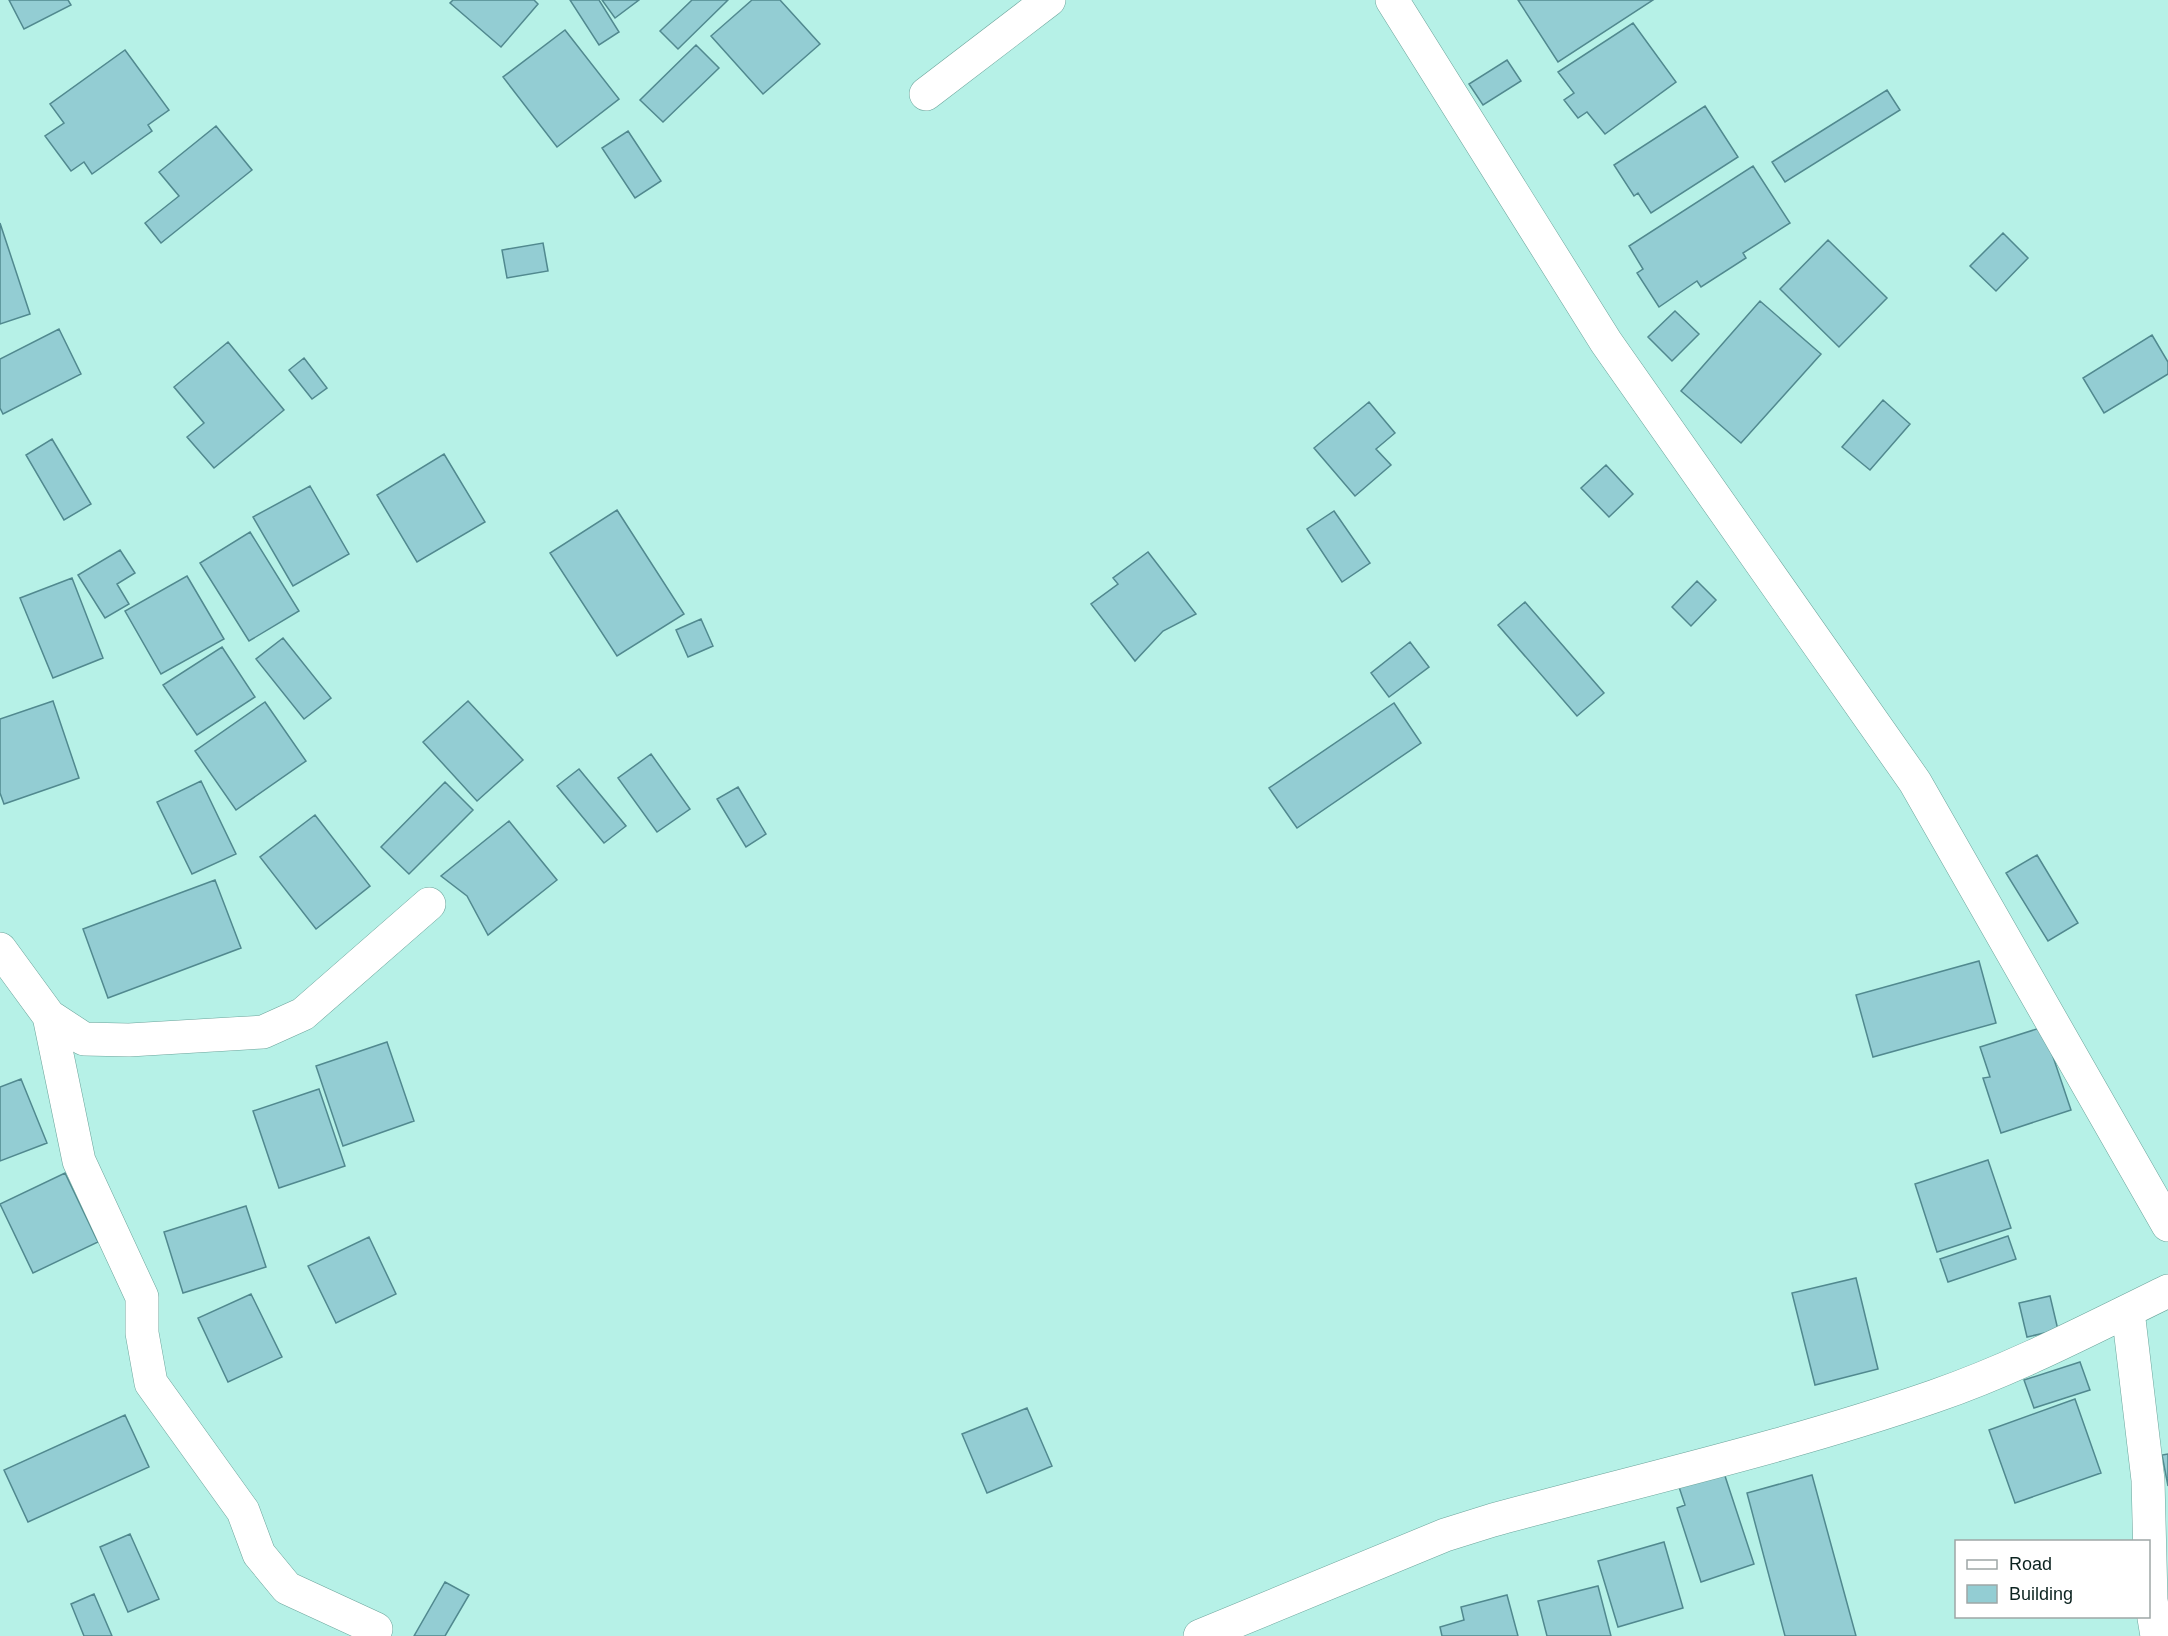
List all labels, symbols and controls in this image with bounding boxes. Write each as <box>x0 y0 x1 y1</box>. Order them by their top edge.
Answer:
legend <box>1955 1540 2150 1618</box>
text: Road <box>2009 1554 2052 1574</box>
text: Building <box>2009 1584 2073 1604</box>

